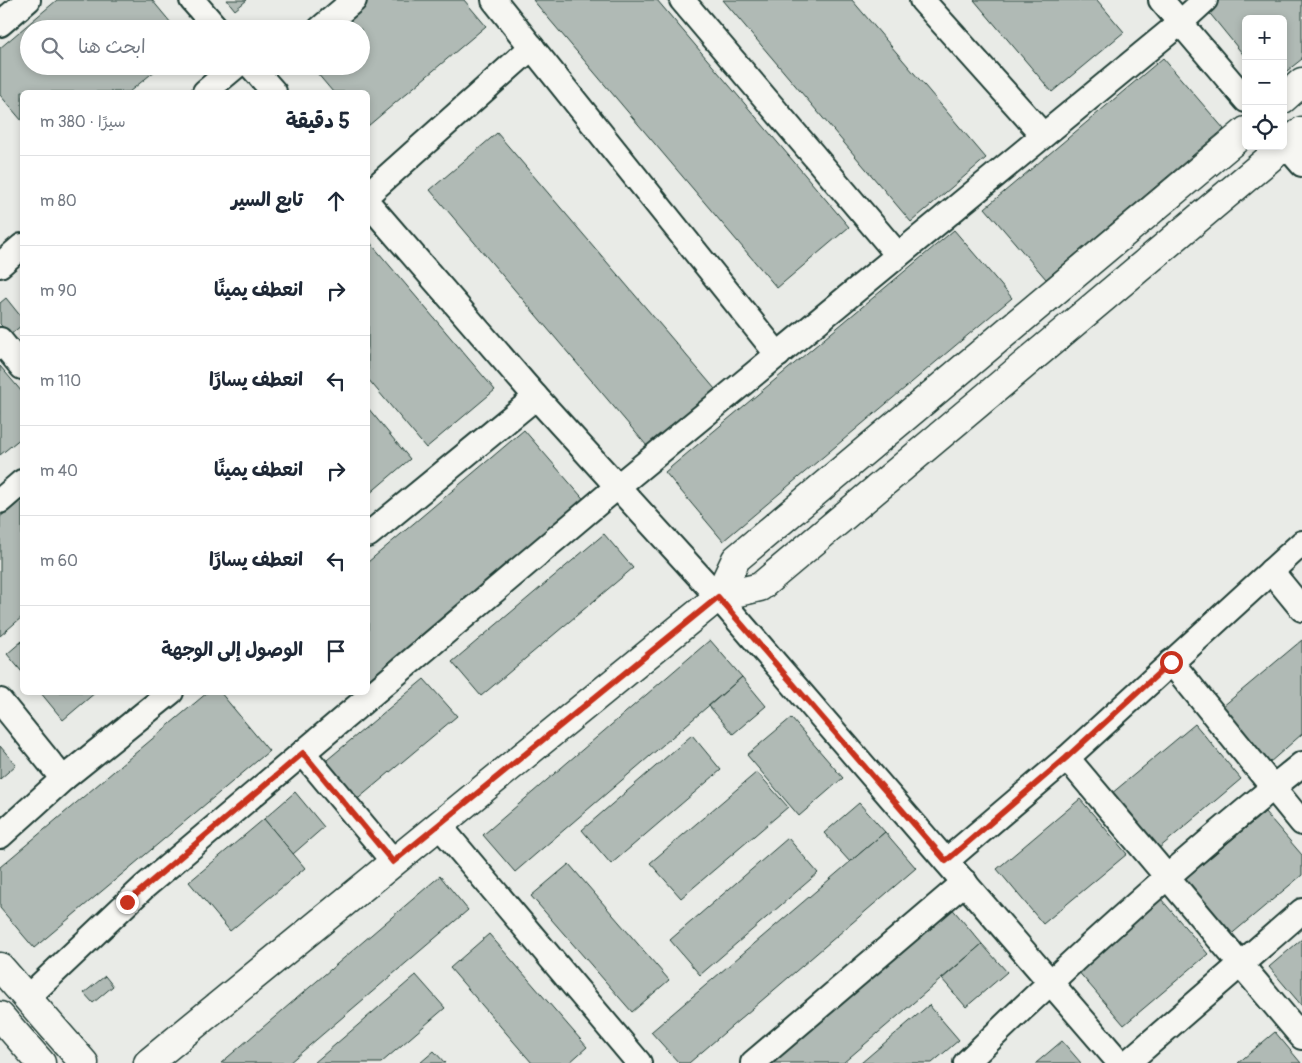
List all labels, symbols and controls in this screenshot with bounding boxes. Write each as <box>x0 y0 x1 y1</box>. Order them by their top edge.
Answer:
map controls <box>1242 15 1287 150</box>
button: + <box>1242 15 1287 60</box>
search box <box>20 20 370 75</box>
icon: search <box>38 34 66 62</box>
text: ابحث هنا <box>78 35 146 59</box>
button: − <box>1242 60 1287 105</box>
button: locate <box>1242 105 1287 150</box>
text: 5 دقيقة <box>286 108 350 135</box>
text: سيرًا · 380 m <box>40 112 126 132</box>
icon: ahead <box>322 187 350 215</box>
text: تابع السير <box>231 188 303 212</box>
text: 80 m <box>40 191 77 211</box>
icon: right <box>322 277 350 305</box>
text: انعطف يمينًا <box>214 278 303 302</box>
text: 90 m <box>40 281 77 301</box>
icon: left <box>322 367 350 395</box>
text: انعطف يسارًا <box>209 368 303 392</box>
text: 110 m <box>40 371 81 391</box>
icon: right <box>322 457 350 485</box>
text: انعطف يمينًا <box>214 458 303 482</box>
text: 40 m <box>40 461 78 481</box>
icon: left <box>322 547 350 575</box>
text: انعطف يسارًا <box>209 548 303 572</box>
text: 60 m <box>40 551 78 571</box>
icon: arrive <box>322 637 350 665</box>
text: الوصول إلى الوجهة <box>161 638 303 662</box>
route start <box>1160 651 1183 674</box>
route end <box>116 891 139 914</box>

